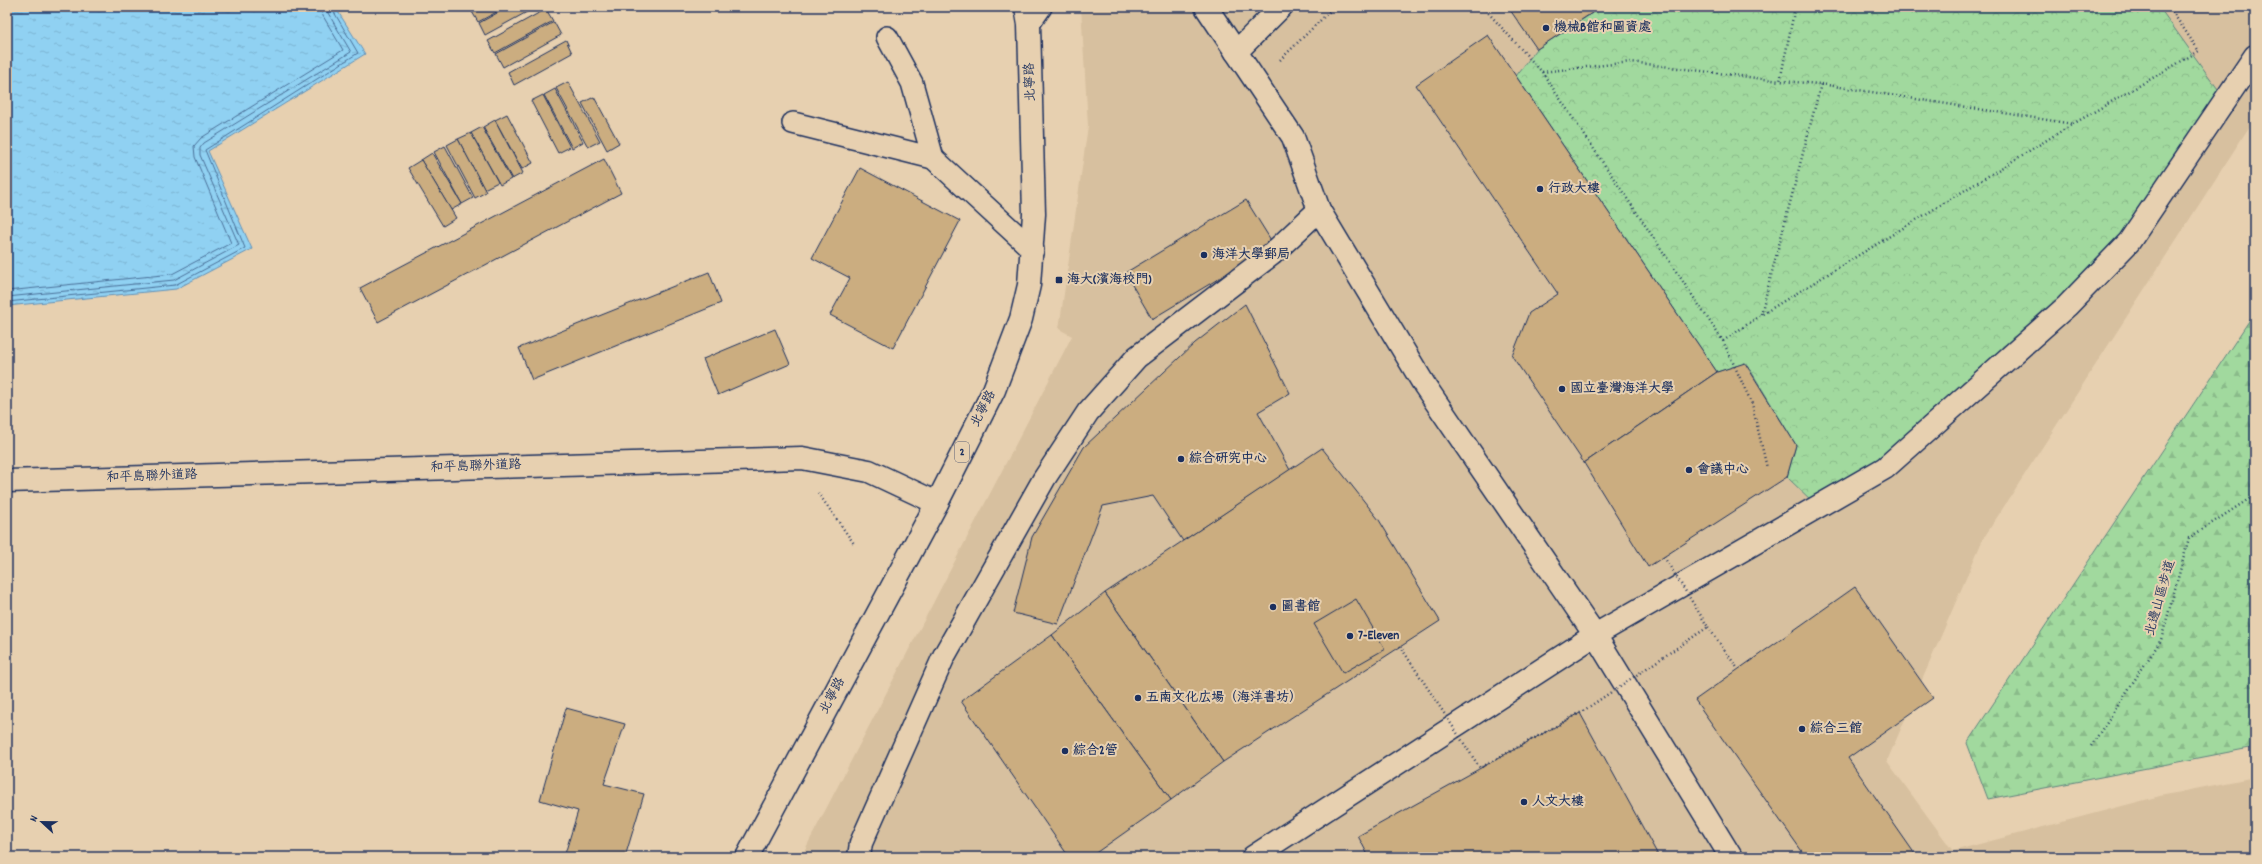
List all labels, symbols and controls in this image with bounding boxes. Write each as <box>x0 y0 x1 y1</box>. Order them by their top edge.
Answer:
place label: 機械B館和圖資處 <box>1554 19 1651 38</box>
marker: 機械B館和圖資處 <box>1541 23 1551 33</box>
street label: 北寧路 <box>1021 62 1041 102</box>
place label: 行政大樓 <box>1548 180 1600 199</box>
marker: 行政大樓 <box>1535 184 1545 194</box>
place label: 海洋大學郵局 <box>1212 246 1290 265</box>
marker: 海洋大學郵局 <box>1199 250 1209 260</box>
place label: 海大(濱海校門) <box>1067 271 1152 290</box>
marker: 海大(濱海校門) <box>1054 275 1064 285</box>
place label: 國立臺灣海洋大學 <box>1570 380 1674 399</box>
marker: 國立臺灣海洋大學 <box>1557 384 1567 394</box>
street label: 北寧路 <box>967 387 1001 431</box>
road number: 2 <box>955 442 969 462</box>
place label: 綜合研究中心 <box>1189 450 1267 469</box>
marker: 綜合研究中心 <box>1176 454 1186 464</box>
street label: 和平島聯外道路 <box>430 456 522 478</box>
place label: 會議中心 <box>1697 461 1749 480</box>
marker: 會議中心 <box>1684 465 1694 475</box>
street label: 和平島聯外道路 <box>106 466 198 488</box>
street label: 北邊山區步道 <box>2141 558 2181 638</box>
place label: 圖書館 <box>1281 598 1320 617</box>
marker: 圖書館 <box>1268 602 1278 612</box>
place label: 7-Eleven <box>1358 627 1399 646</box>
marker: 7-Eleven <box>1345 631 1355 641</box>
street label: 北寧路 <box>815 674 851 718</box>
place label: 五南文化広場（海洋書坊） <box>1146 689 1302 708</box>
marker: 五南文化広場（海洋書坊） <box>1133 693 1143 703</box>
place label: 綜合三館 <box>1810 720 1862 739</box>
marker: 綜合三館 <box>1797 724 1807 734</box>
place label: 綜合2管 <box>1073 742 1118 761</box>
marker: 綜合2管 <box>1060 746 1070 756</box>
place label: 人文大樓 <box>1532 793 1584 812</box>
marker: 人文大樓 <box>1519 797 1529 807</box>
north arrow <box>22 802 62 842</box>
text: N <box>26 813 43 825</box>

